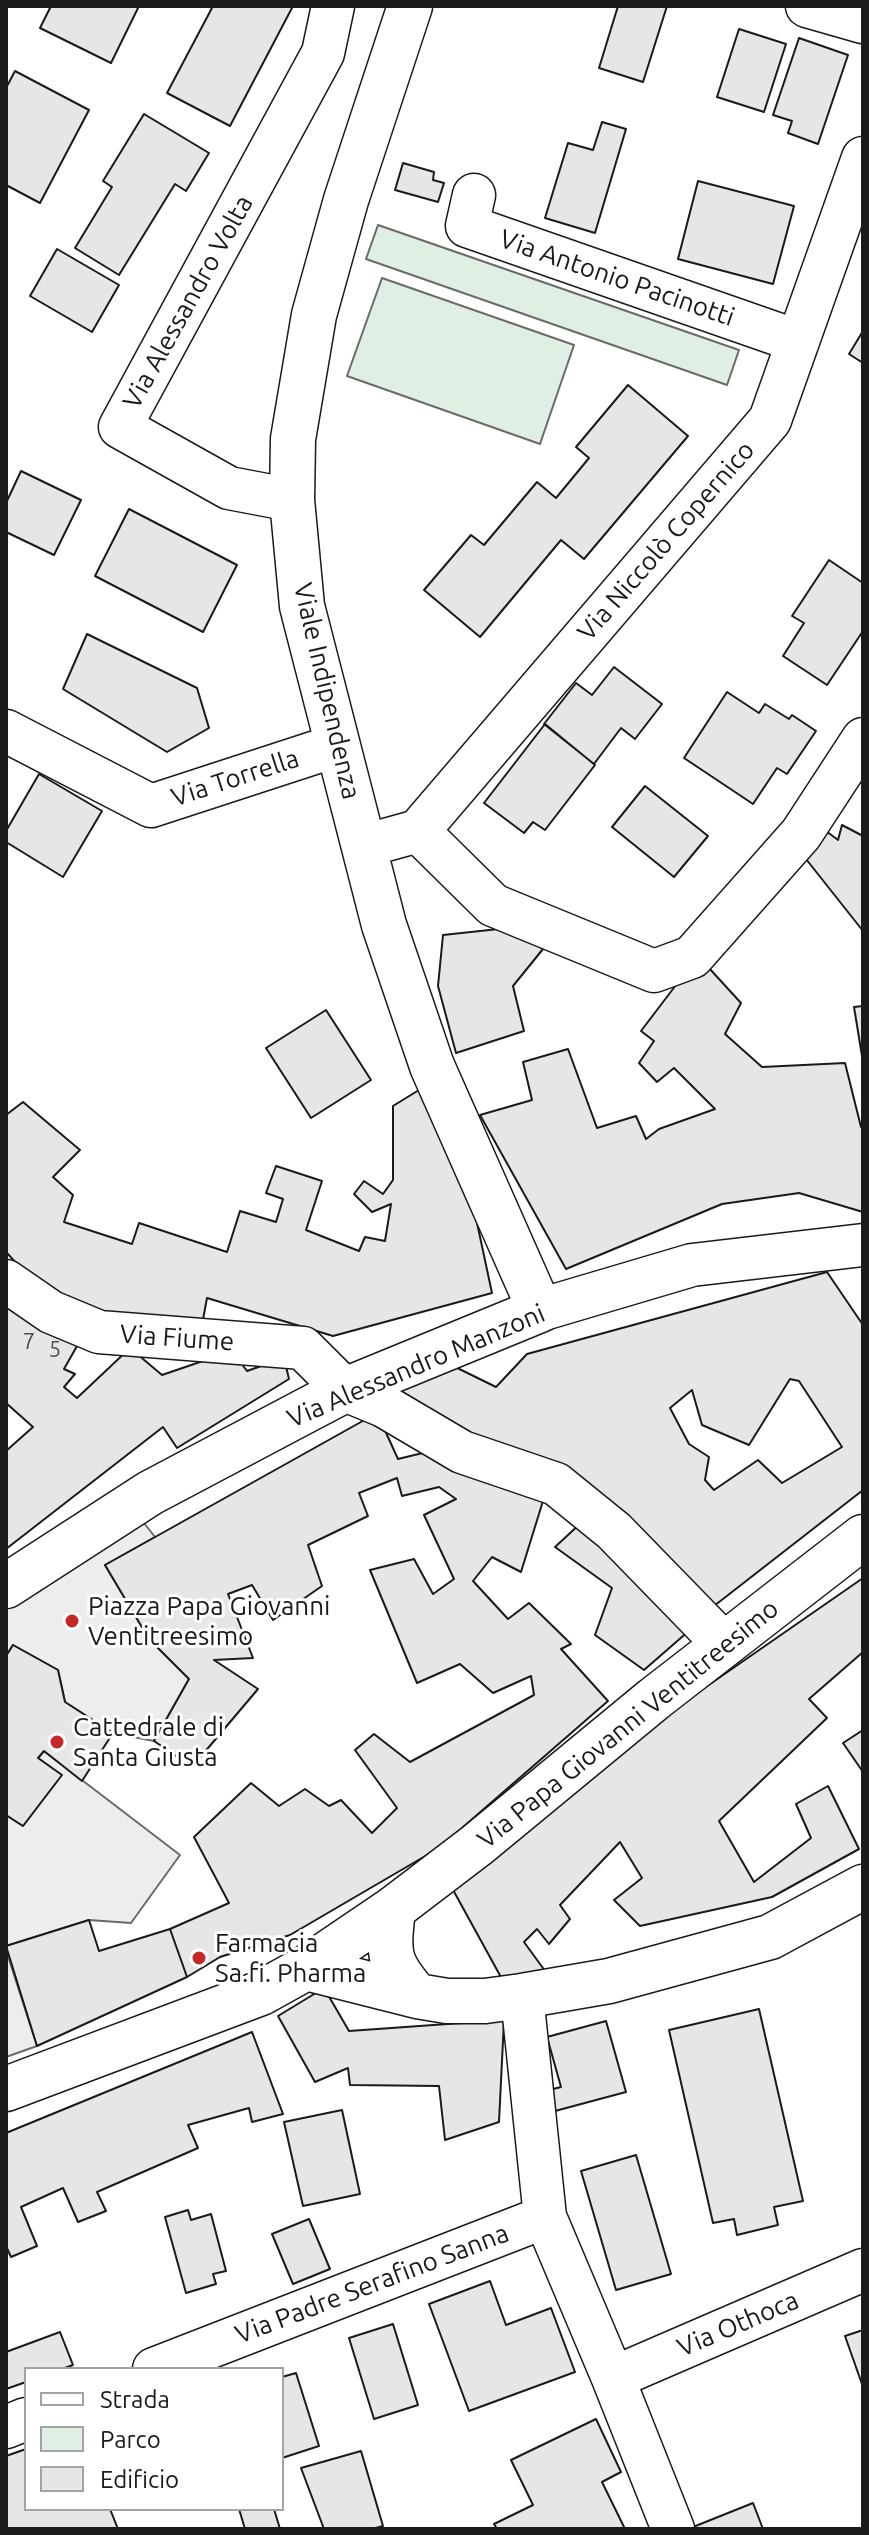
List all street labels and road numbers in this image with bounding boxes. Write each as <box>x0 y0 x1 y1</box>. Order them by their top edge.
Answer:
street label: Via Alessandro Volta <box>116 190 260 414</box>
street label: Via Antonio Pacinotti <box>495 223 739 333</box>
street label: Via Niccolò Copernico <box>571 435 761 647</box>
street label: Viale Indipendenza <box>287 580 367 802</box>
street label: Via Torrella <box>167 743 303 813</box>
street label: Via Alessandro Manzoni <box>282 1298 550 1434</box>
street label: Via Fiume <box>119 1318 235 1358</box>
street label: Via Papa Giovanni Ventitreesimo <box>471 1593 785 1855</box>
street label: Via Padre Serafino Sanna <box>231 2217 513 2351</box>
street label: Via Othoca <box>673 2284 803 2364</box>

